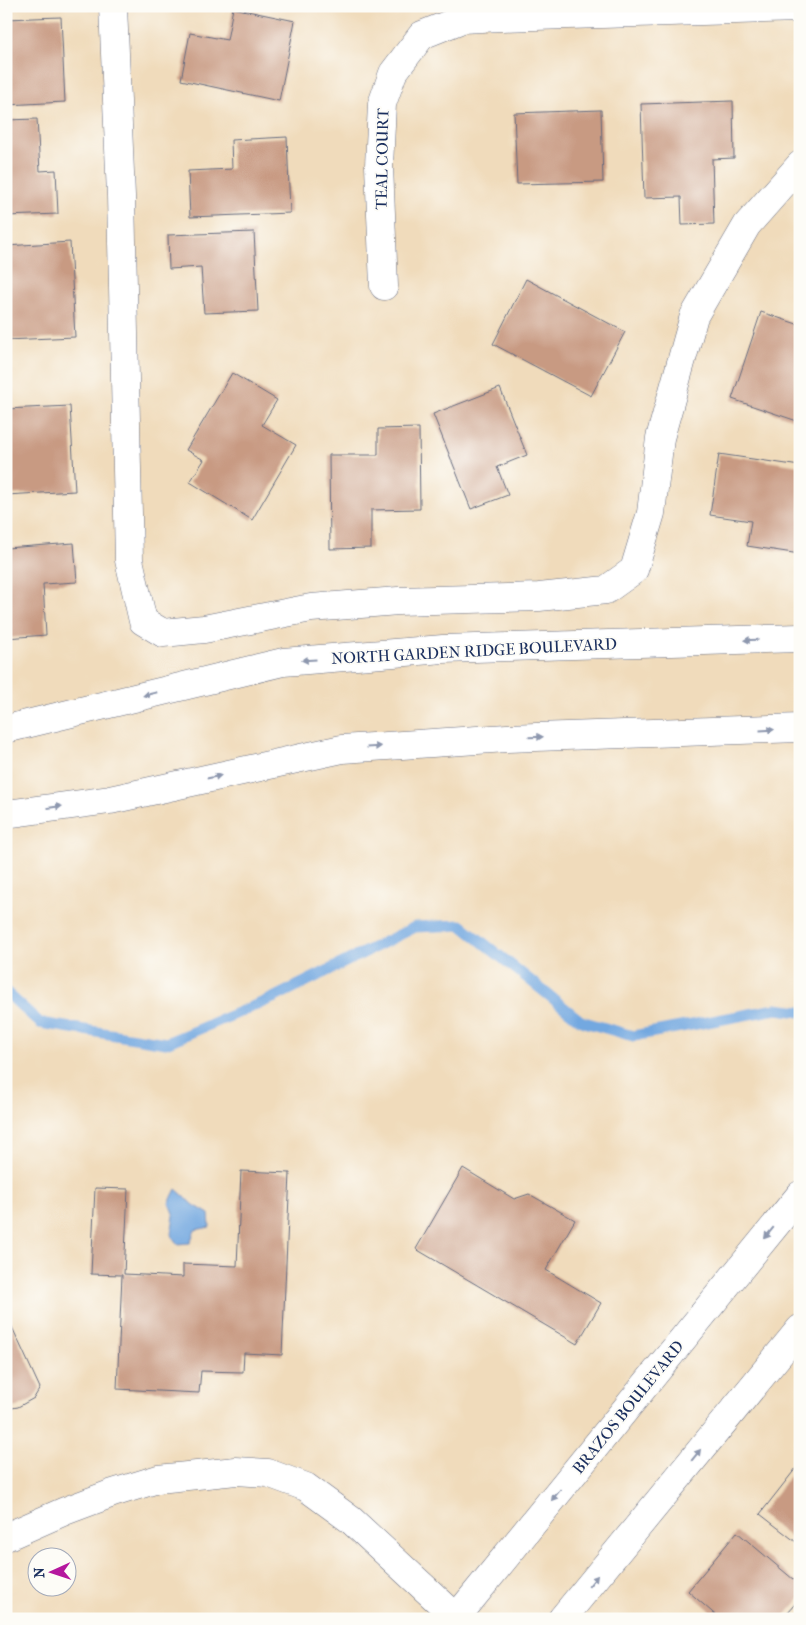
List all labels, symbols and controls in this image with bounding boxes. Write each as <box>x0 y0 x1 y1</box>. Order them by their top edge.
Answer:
street label: TEAL COURT <box>372 108 392 210</box>
street label: NORTH GARDEN RIDGE BOULEVARD <box>331 634 617 668</box>
one-way arrow <box>743 636 759 644</box>
one-way arrow <box>301 656 317 664</box>
one-way arrow <box>143 690 158 698</box>
one-way arrow <box>759 726 775 734</box>
one-way arrow <box>528 733 544 741</box>
one-way arrow <box>366 743 382 751</box>
one-way arrow <box>207 773 223 781</box>
one-way arrow <box>47 803 63 811</box>
one-way arrow <box>764 1226 775 1239</box>
street label: BRAZOS BOULEVARD <box>568 1337 688 1477</box>
one-way arrow <box>691 1449 702 1462</box>
one-way arrow <box>551 1488 562 1501</box>
north arrow <box>28 1548 78 1598</box>
text: N <box>31 1567 48 1578</box>
one-way arrow <box>588 1575 599 1588</box>

